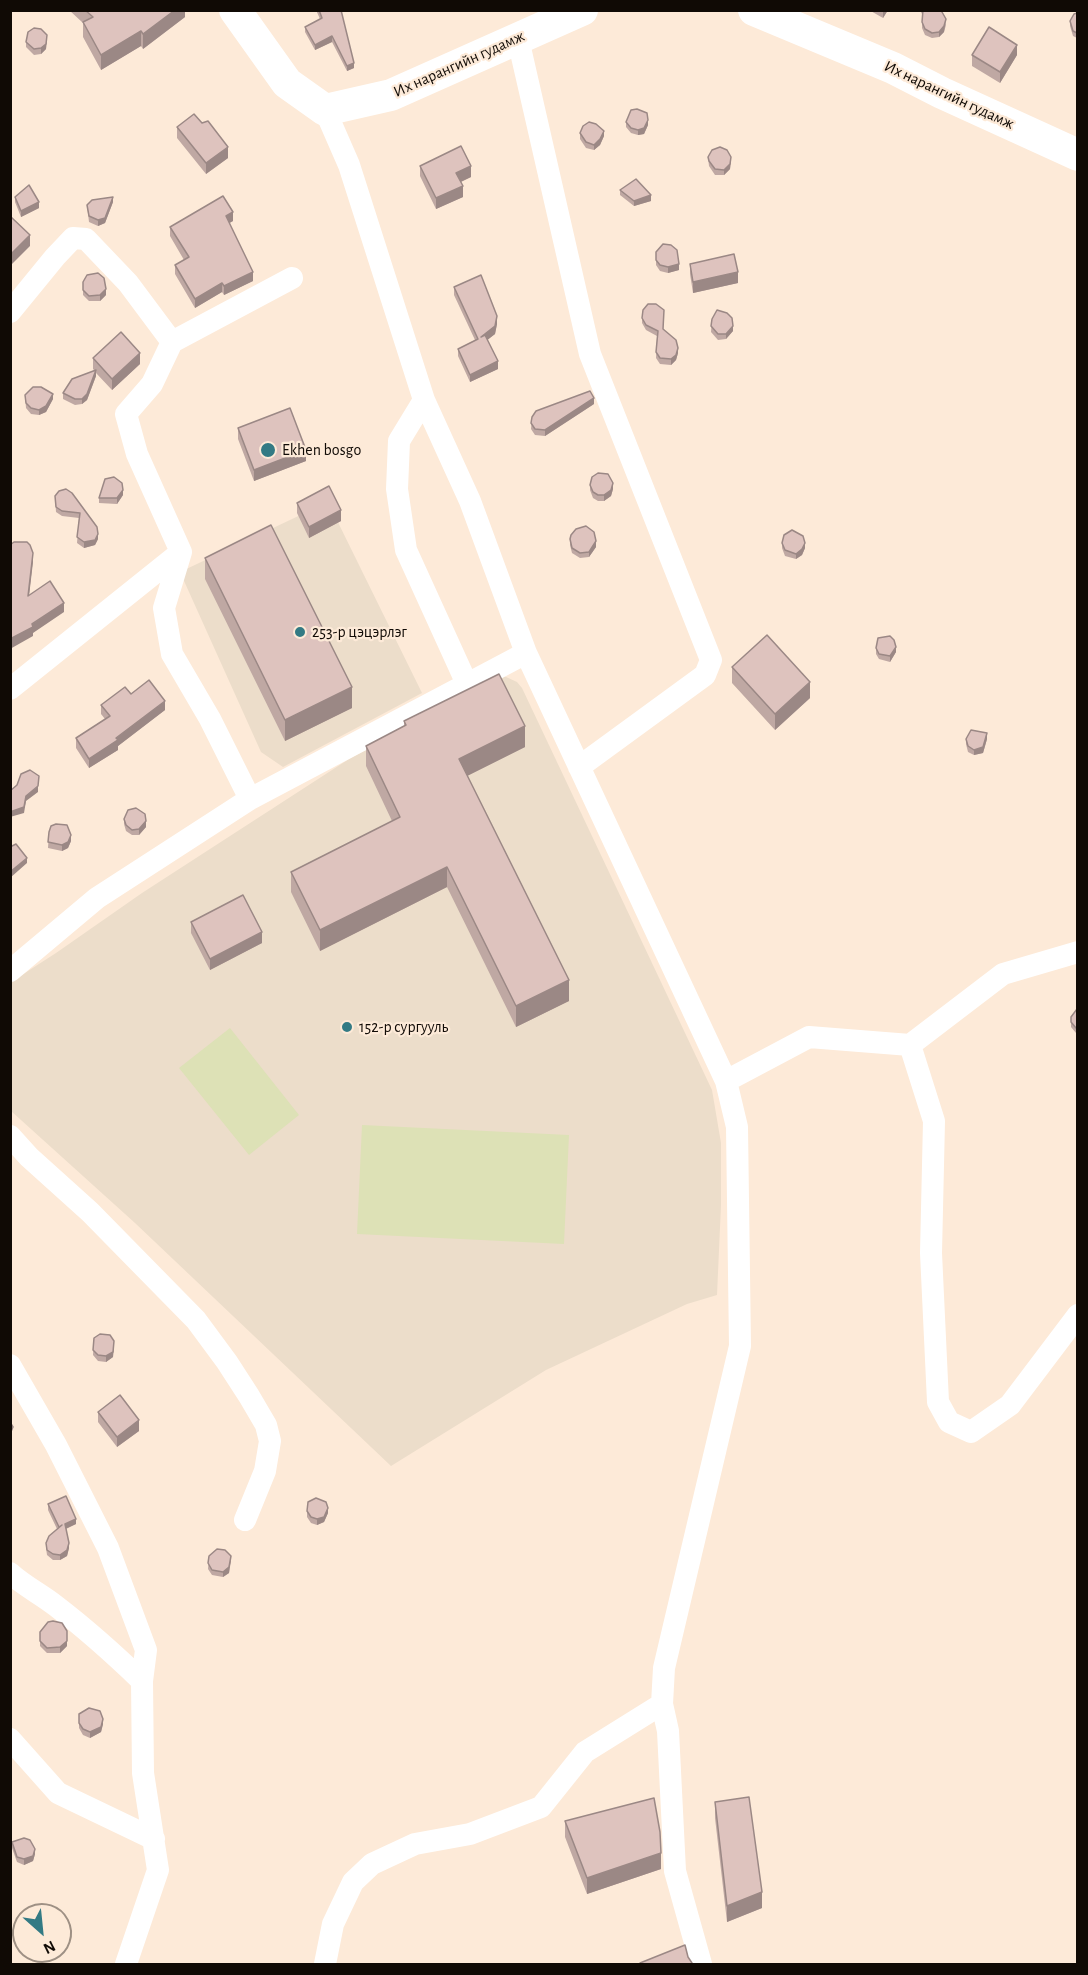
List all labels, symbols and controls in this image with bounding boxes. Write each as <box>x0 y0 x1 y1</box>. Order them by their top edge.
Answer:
street label: Их нарангийн гудамж <box>390 26 528 102</box>
street label: Их нарангийн гудамж <box>881 56 1017 134</box>
place label: Ekhen bosgo <box>282 440 361 460</box>
marker: Ekhen bosgo <box>259 441 277 459</box>
place label: 253-р цэцэрлэг <box>312 622 407 642</box>
marker: 253-р цэцэрлэг <box>293 625 307 639</box>
place label: 152-р сургууль <box>359 1017 448 1037</box>
marker: 152-р сургууль <box>340 1020 354 1034</box>
north arrow <box>12 1903 72 1963</box>
text: N <box>41 1938 58 1957</box>

